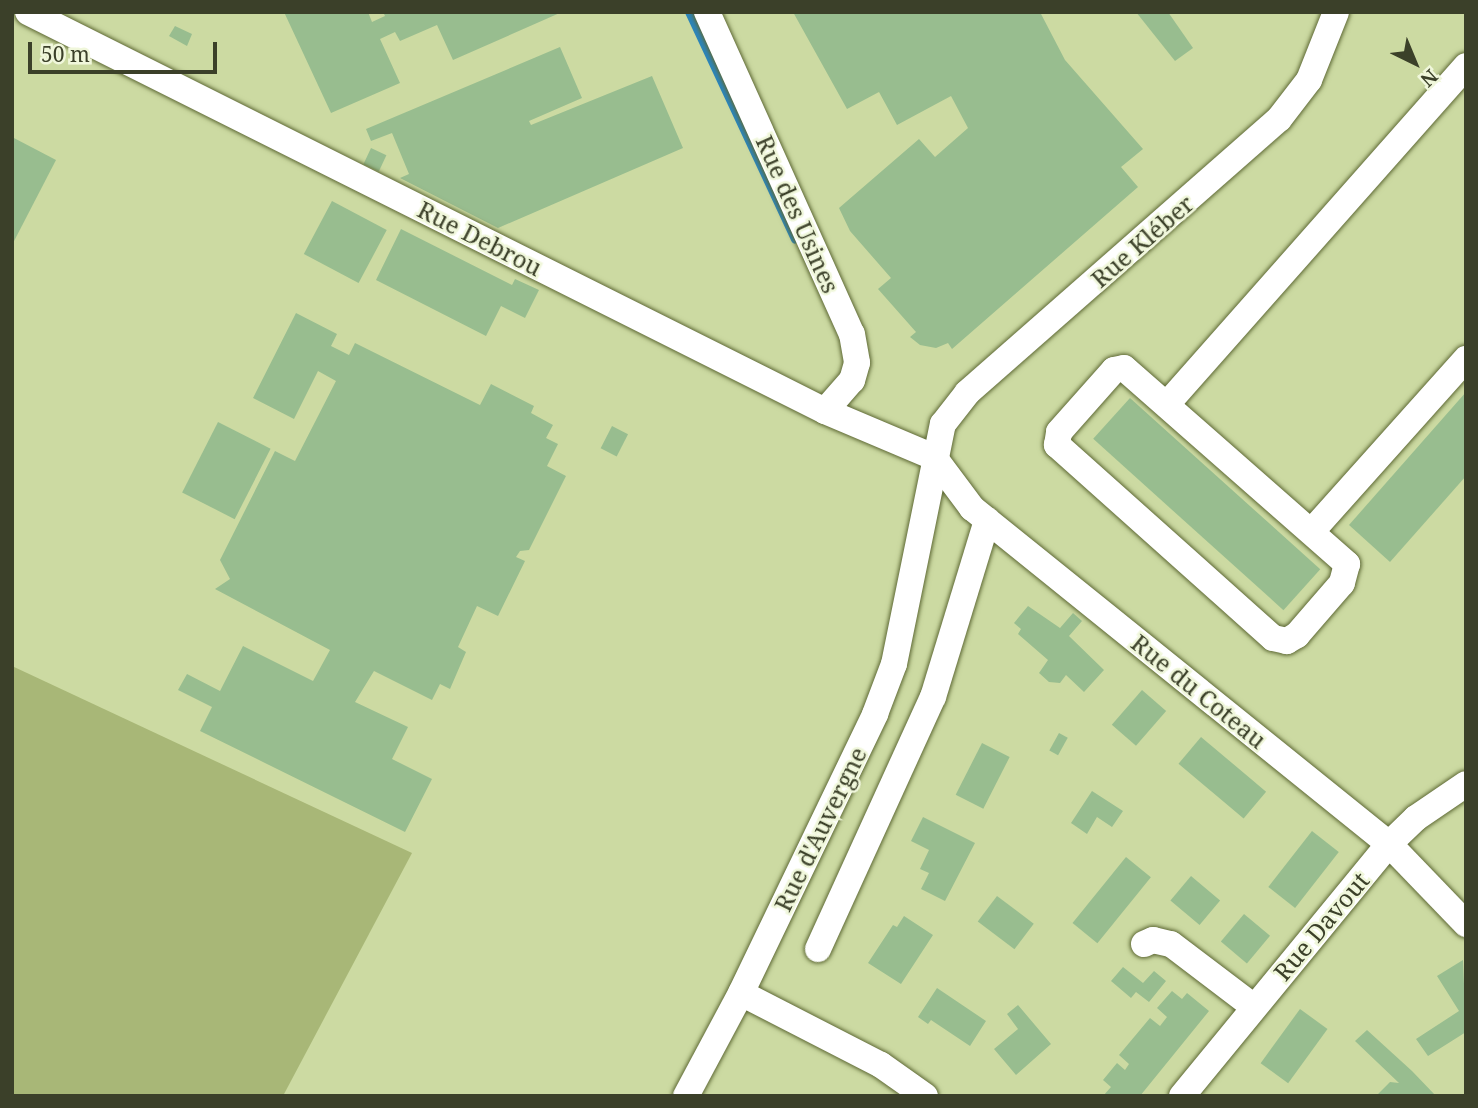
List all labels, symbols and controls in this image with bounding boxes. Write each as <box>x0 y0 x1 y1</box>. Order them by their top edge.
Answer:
scale bar <box>32 28 220 72</box>
north arrow <box>1380 28 1450 98</box>
text: 50 m <box>41 40 90 68</box>
text: N <box>1415 64 1444 93</box>
street label: Rue des Usines <box>750 131 846 297</box>
street label: Rue Kléber <box>1085 189 1199 293</box>
street label: Rue Debrou <box>413 194 547 282</box>
street label: Rue du Coteau <box>1126 628 1272 754</box>
street label: Rue d'Auvergne <box>768 742 872 916</box>
street label: Rue Davout <box>1267 866 1375 986</box>

